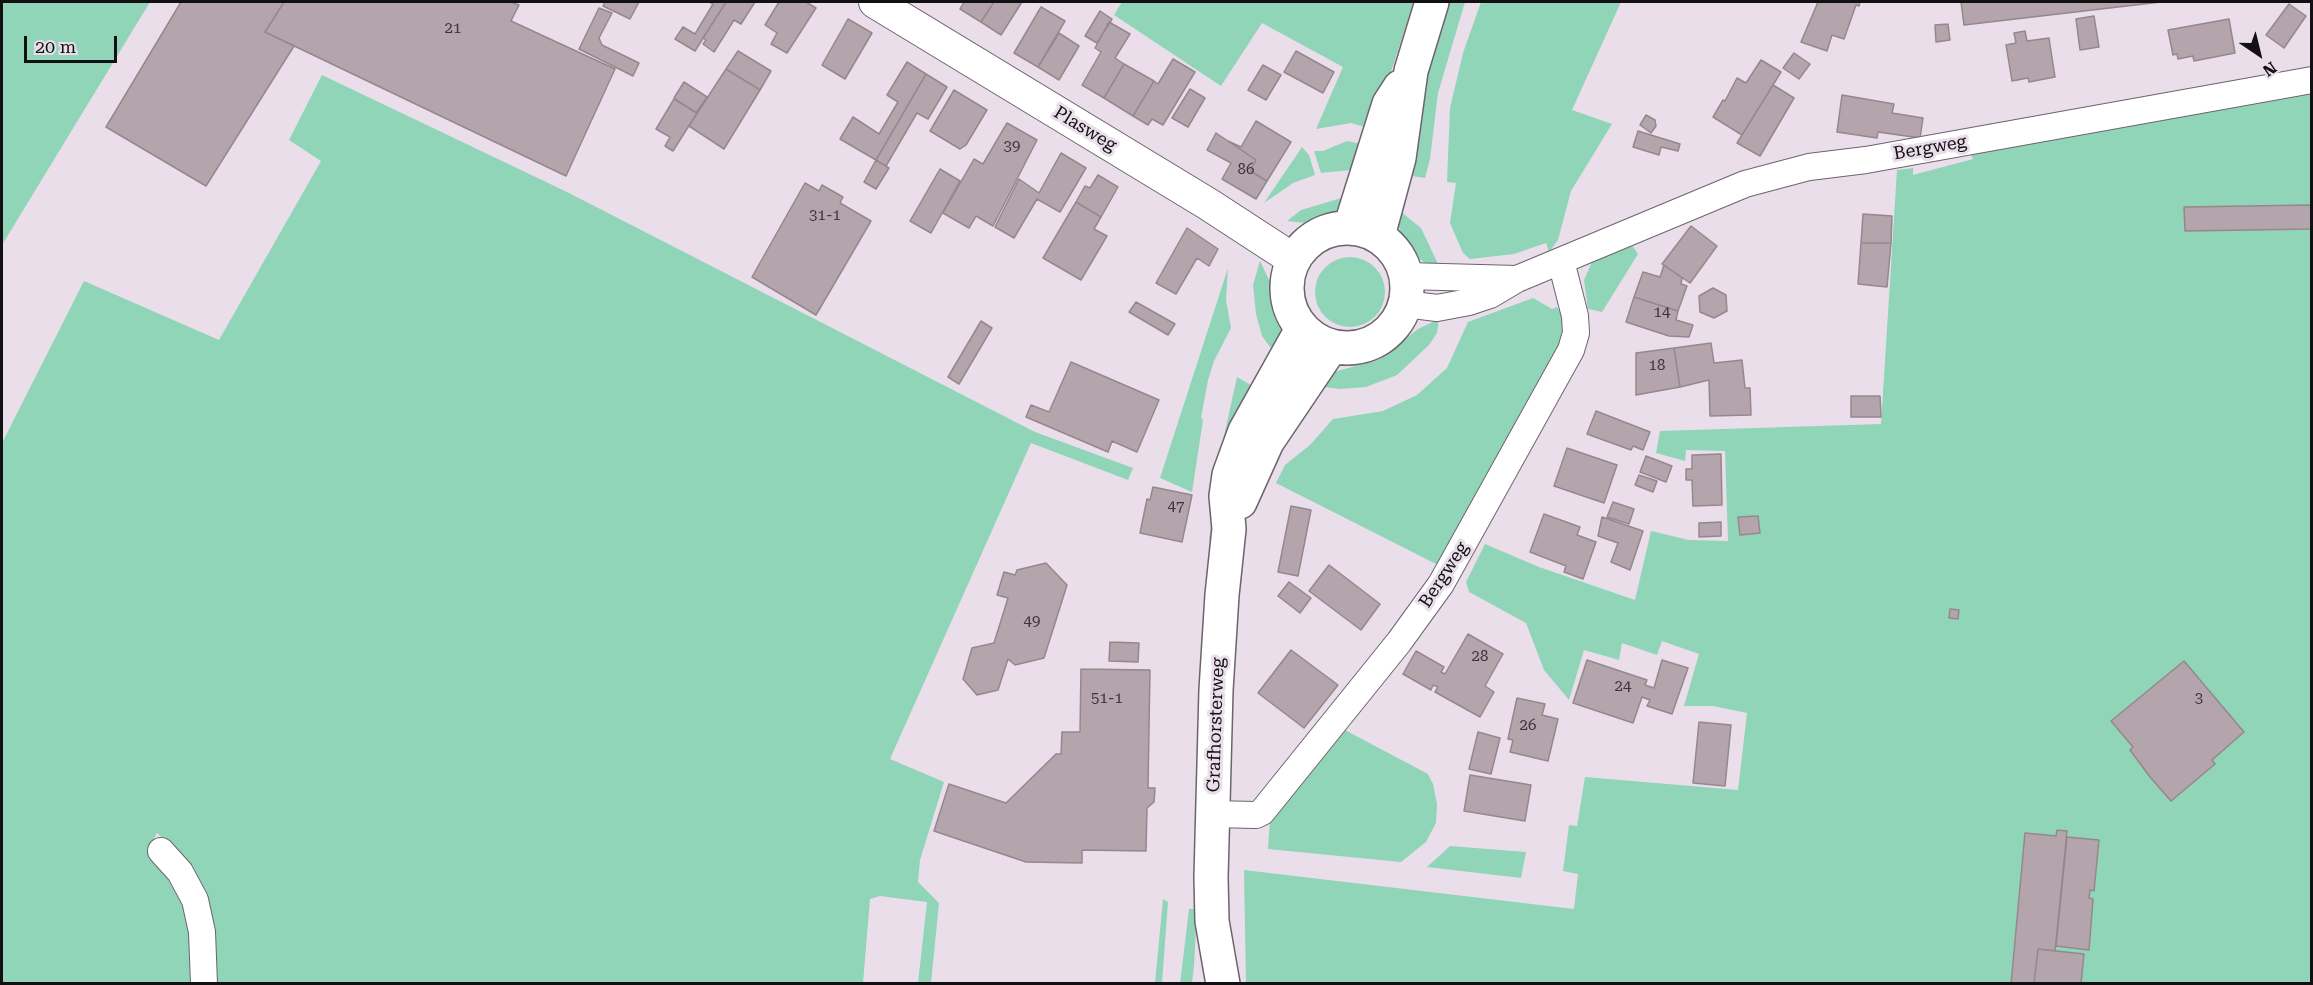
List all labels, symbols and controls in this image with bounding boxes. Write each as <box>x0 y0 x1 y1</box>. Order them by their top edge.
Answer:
house number: 21 <box>445 20 461 38</box>
scale bar <box>27 24 120 62</box>
north arrow <box>2229 24 2289 84</box>
text: 20 m <box>35 36 76 57</box>
text: N <box>2259 58 2280 80</box>
street label: Plasweg <box>1050 102 1120 156</box>
street label: Bergweg <box>1892 131 1968 165</box>
house number: 39 <box>1004 138 1020 156</box>
house number: 86 <box>1238 161 1254 179</box>
house number: 31-1 <box>809 207 841 225</box>
house number: 14 <box>1654 304 1670 322</box>
house number: 18 <box>1649 357 1665 375</box>
house number: 47 <box>1168 498 1184 516</box>
street label: Bergweg <box>1415 538 1473 612</box>
house number: 49 <box>1024 613 1040 631</box>
house number: 28 <box>1472 648 1488 666</box>
street label: Grafhorsterweg <box>1203 657 1229 793</box>
house number: 24 <box>1615 678 1631 696</box>
house number: 51-1 <box>1091 690 1123 708</box>
house number: 3 <box>2195 690 2203 708</box>
house number: 26 <box>1520 717 1536 735</box>

